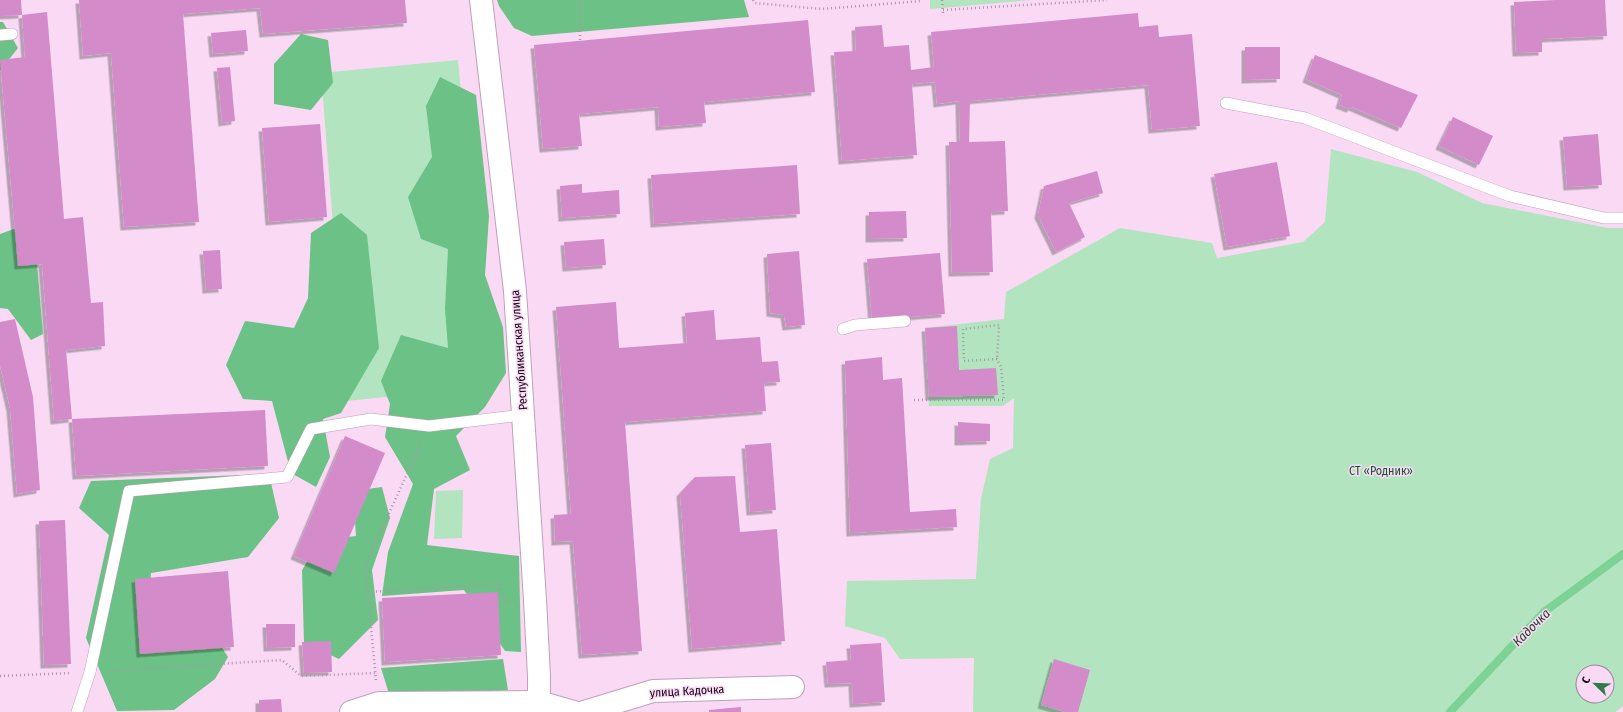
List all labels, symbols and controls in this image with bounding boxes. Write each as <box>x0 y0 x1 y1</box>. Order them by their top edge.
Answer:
street label: Республиканская улица <box>508 289 530 411</box>
park label: СТ «Родник» <box>1349 464 1413 478</box>
water label: Кадочка <box>1510 605 1553 649</box>
north arrow <box>1575 664 1615 704</box>
text: С <box>1579 675 1593 685</box>
street label: улица Кадочка <box>649 682 725 700</box>

